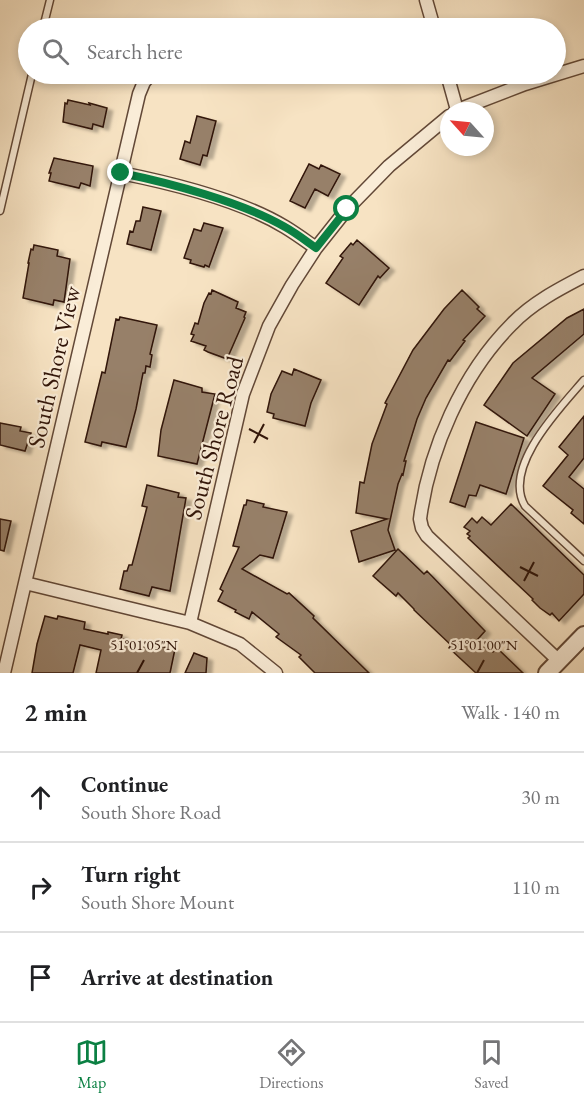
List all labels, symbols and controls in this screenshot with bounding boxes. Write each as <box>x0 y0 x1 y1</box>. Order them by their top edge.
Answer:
search box <box>18 18 566 84</box>
icon: search <box>39 35 72 68</box>
text: Search here <box>87 37 182 66</box>
north arrow <box>440 102 494 156</box>
route end <box>107 159 133 185</box>
route start <box>333 195 359 221</box>
street label: South Shore View <box>20 282 87 451</box>
street label: South Shore Road <box>177 352 250 523</box>
text: 51°01'05"N <box>110 635 178 654</box>
text: 51°01'00"N <box>450 635 518 654</box>
text: 2 min <box>24 695 87 729</box>
text: Walk · 140 m <box>461 699 560 725</box>
text: Continue <box>81 770 168 799</box>
icon: ahead <box>24 781 57 814</box>
text: 30 m <box>521 784 560 810</box>
text: South Shore Road <box>81 799 221 825</box>
text: Turn right <box>81 860 180 889</box>
icon: right <box>24 871 57 904</box>
text: 110 m <box>512 874 560 900</box>
text: South Shore Mount <box>81 889 234 915</box>
icon: arrive <box>24 961 57 994</box>
text: Arrive at destination <box>81 963 273 992</box>
tab: Map <box>75 1036 108 1093</box>
tab: Directions <box>259 1036 324 1093</box>
tab: Saved <box>474 1036 509 1093</box>

